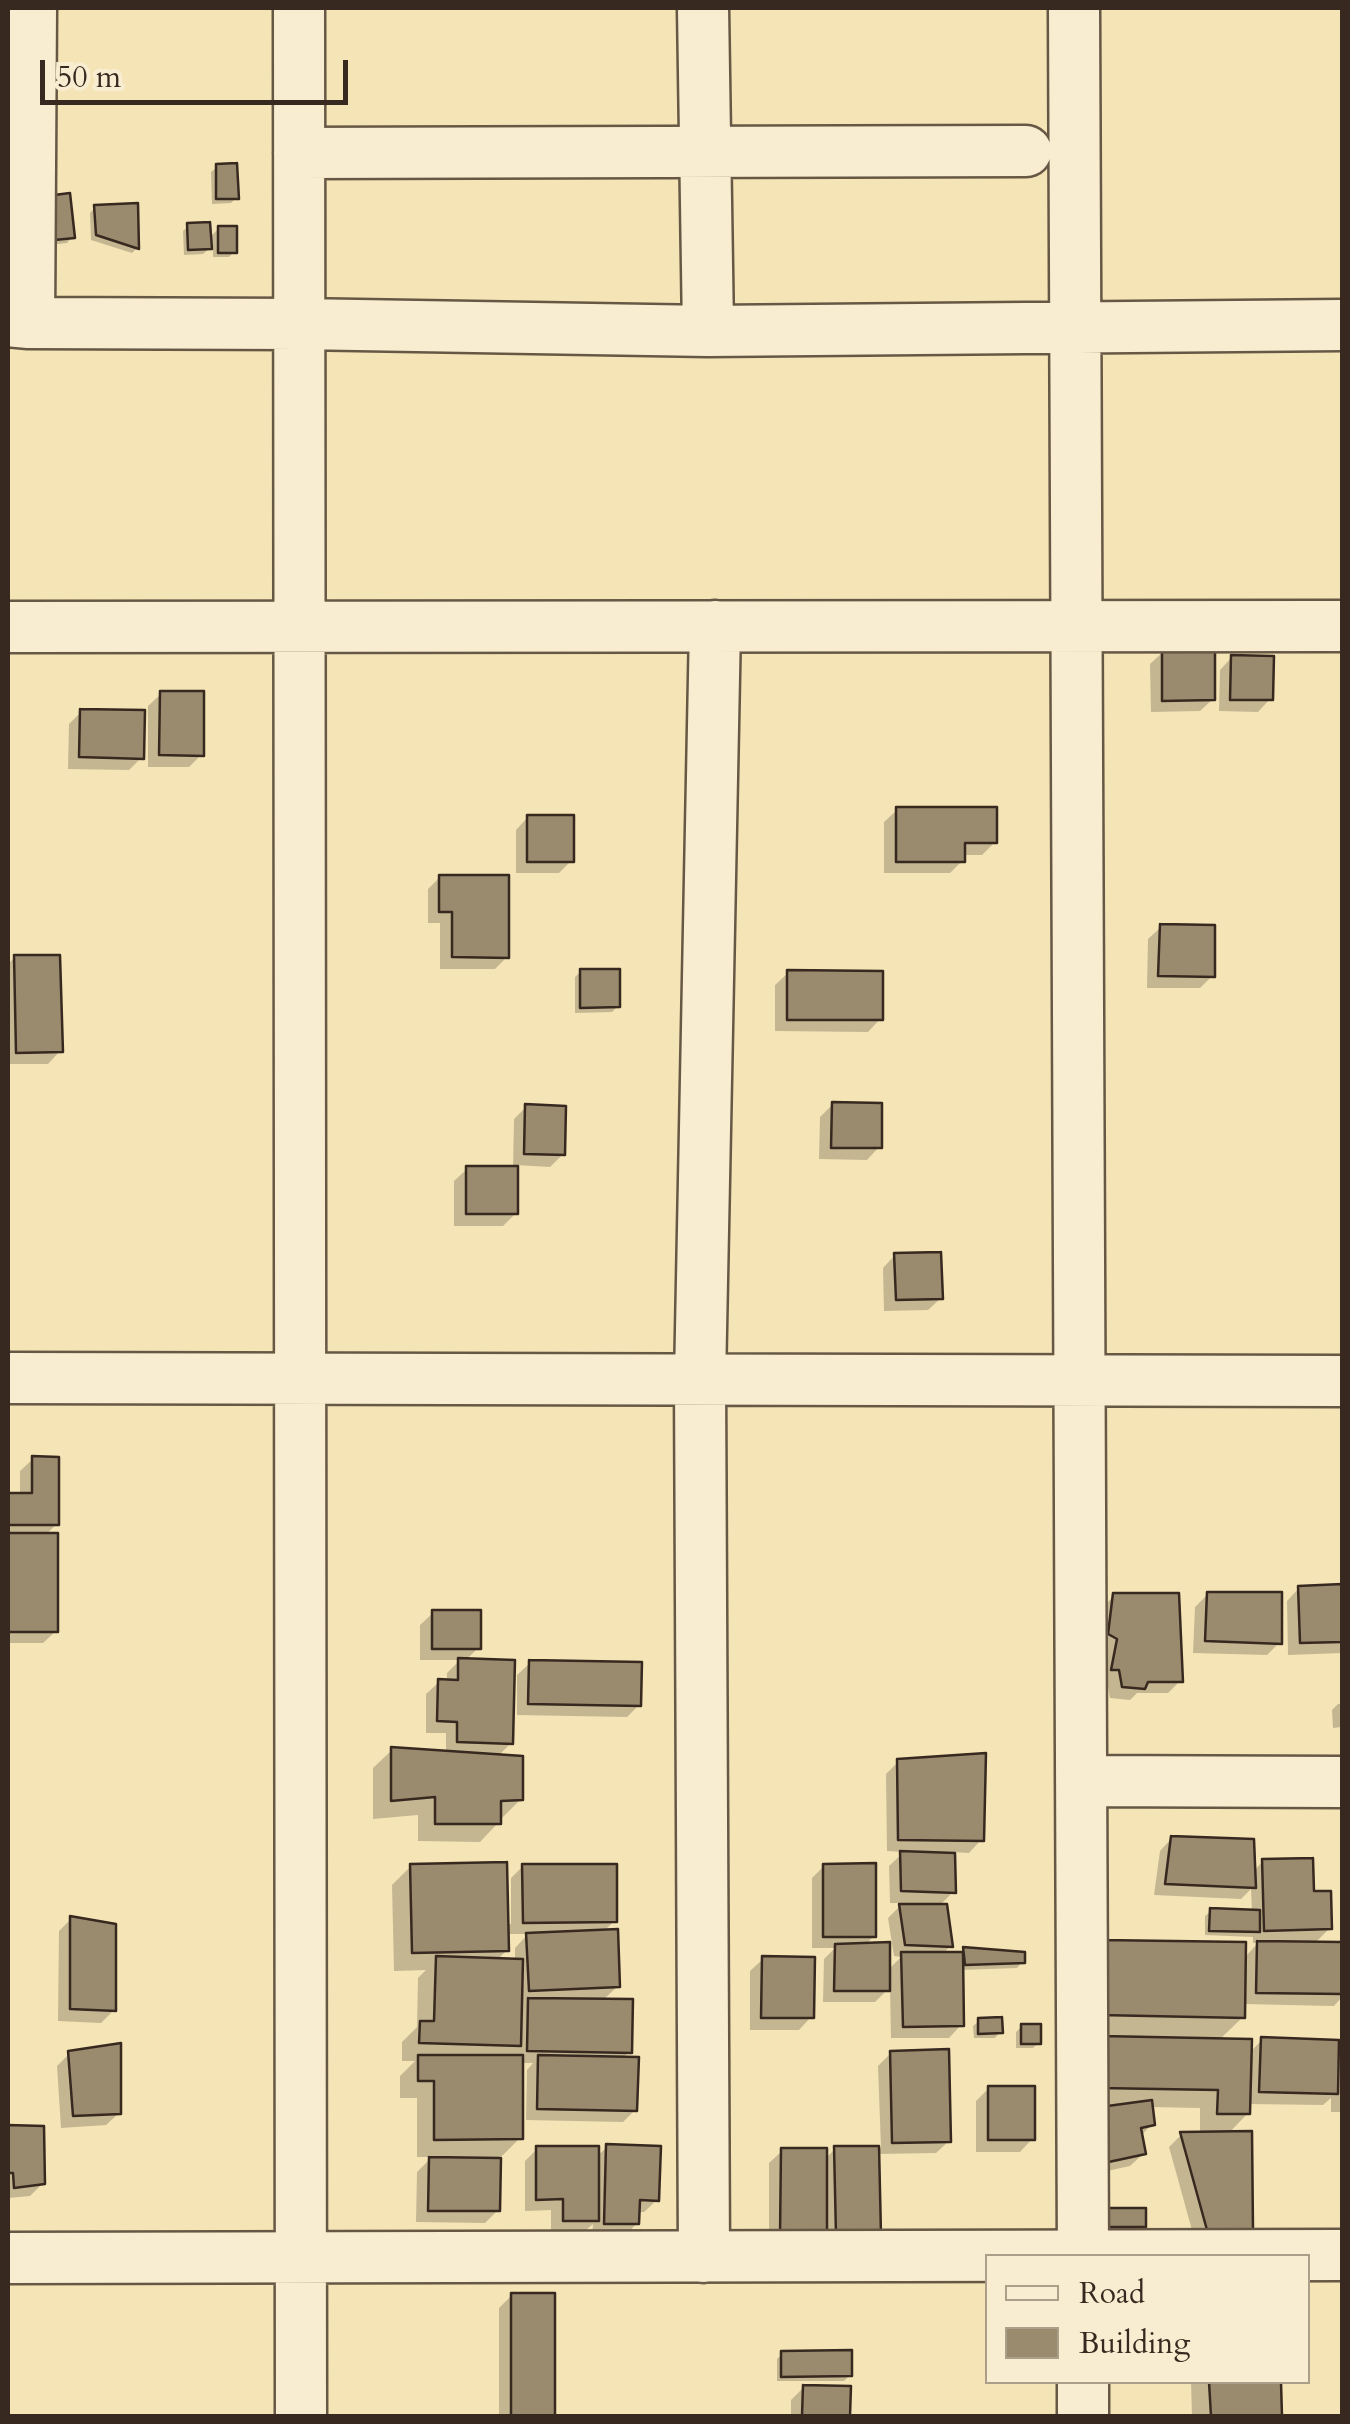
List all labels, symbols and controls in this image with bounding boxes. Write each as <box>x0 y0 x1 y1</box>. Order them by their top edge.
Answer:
scale bar <box>45 40 352 102</box>
text: 50 m <box>57 57 121 98</box>
legend <box>985 2254 1310 2384</box>
text: Road <box>1079 2273 1145 2314</box>
text: Building <box>1079 2323 1190 2364</box>

